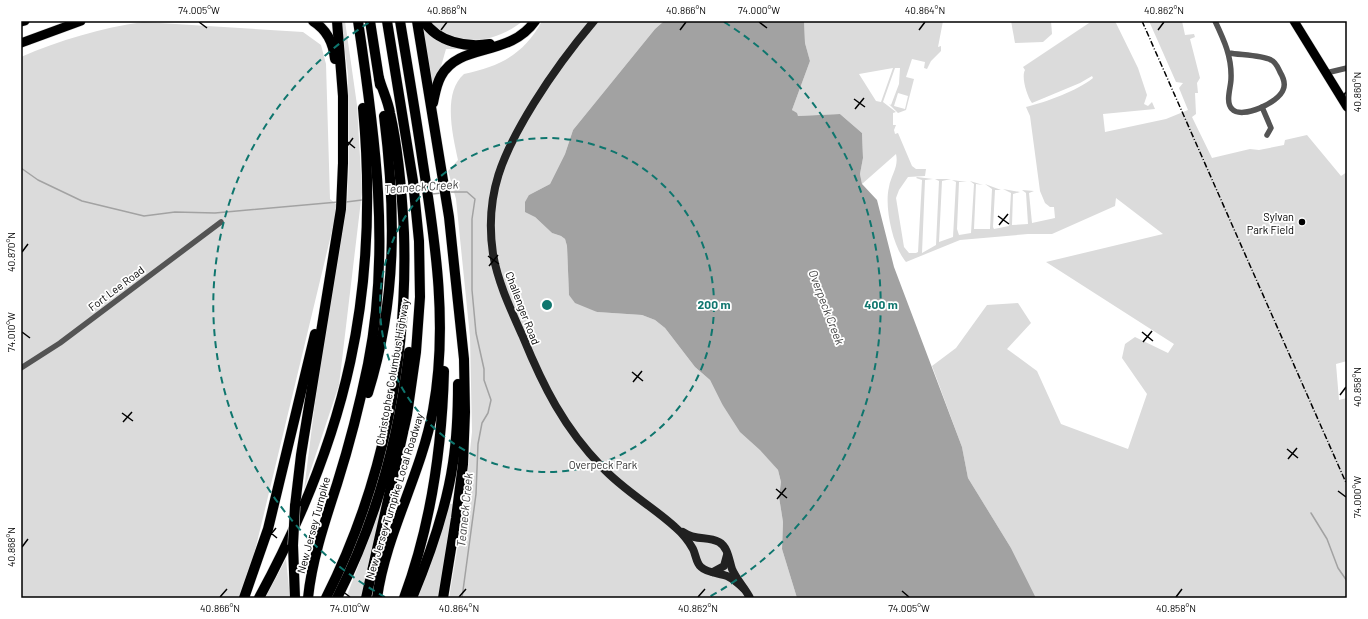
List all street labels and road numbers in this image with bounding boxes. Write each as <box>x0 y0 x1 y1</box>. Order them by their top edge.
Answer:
street label: Fort Lee Road <box>85 263 147 313</box>
street label: Challenger Road <box>503 270 543 346</box>
street label: Christopher Columbus Highway <box>373 298 411 446</box>
street label: New Jersey Turnpike Local Roadway <box>363 412 425 580</box>
street label: New Jersey Turnpike <box>294 475 332 575</box>

